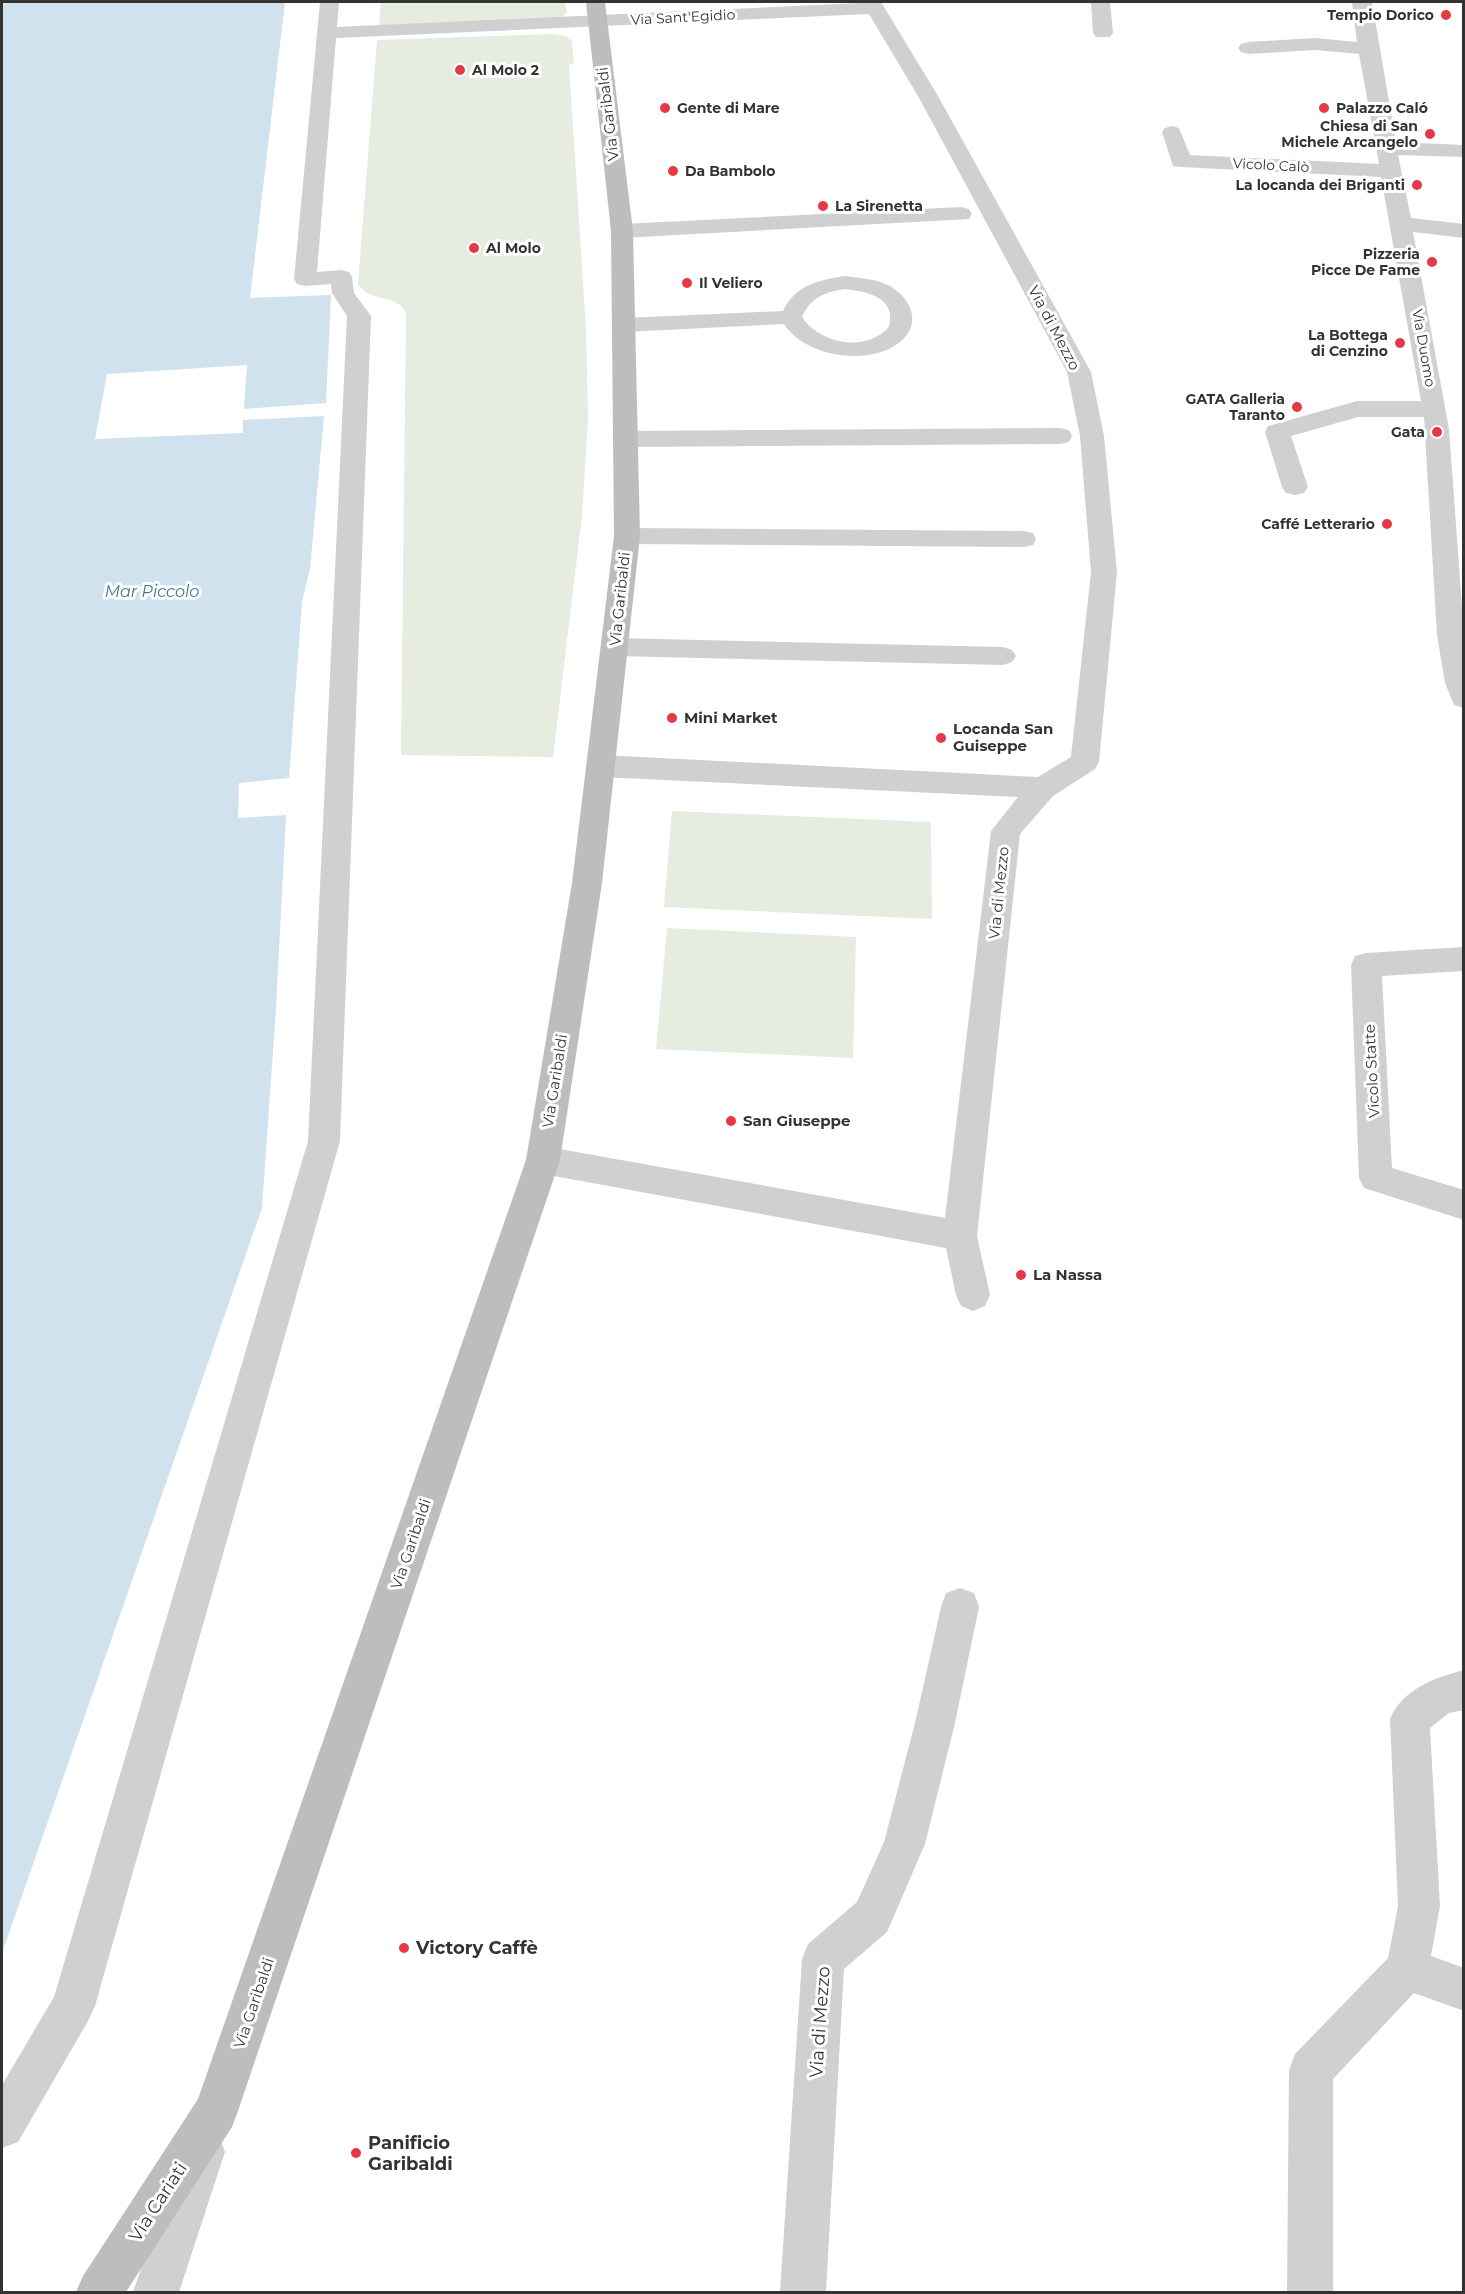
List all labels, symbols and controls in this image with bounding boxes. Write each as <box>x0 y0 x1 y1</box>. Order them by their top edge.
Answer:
street label: Via Sant'Egidio <box>630 5 736 29</box>
place label: Tempio Dorico <box>1327 6 1434 24</box>
marker: Tempio Dorico <box>1439 8 1453 22</box>
place label: Al Molo 2 <box>471 61 539 79</box>
marker: Al Molo 2 <box>453 63 467 77</box>
street label: Via Garibaldi <box>592 66 623 162</box>
place label: Gente di Mare <box>677 99 780 117</box>
place label: Palazzo Caló <box>1336 99 1428 117</box>
marker: Gente di Mare <box>658 101 672 115</box>
marker: Palazzo Caló <box>1317 101 1331 115</box>
place label: Chiesa di San Michele Arcangelo <box>1281 117 1418 151</box>
marker: Chiesa di San Michele Arcangelo <box>1423 127 1437 141</box>
street label: Vicolo Calò <box>1232 154 1310 176</box>
place label: Da Bambolo <box>685 162 775 180</box>
marker: Da Bambolo <box>666 164 680 178</box>
place label: La locanda dei Briganti <box>1236 176 1405 194</box>
marker: La locanda dei Briganti <box>1410 178 1424 192</box>
place label: La Sirenetta <box>835 197 923 215</box>
marker: La Sirenetta <box>816 199 830 213</box>
place label: Al Molo <box>485 239 541 257</box>
marker: Al Molo <box>467 241 481 255</box>
place label: Pizzeria Picce De Fame <box>1311 245 1420 279</box>
marker: Pizzeria Picce De Fame <box>1425 255 1439 269</box>
place label: Il Veliero <box>699 274 763 292</box>
marker: Il Veliero <box>680 276 694 290</box>
street label: Via di Mezzo <box>1024 282 1085 373</box>
street label: Via Duomo <box>1408 308 1440 388</box>
place label: La Bottega di Cenzino <box>1308 326 1388 360</box>
marker: La Bottega di Cenzino <box>1393 336 1407 350</box>
place label: GATA Galleria Taranto <box>1186 390 1285 424</box>
marker: GATA Galleria Taranto <box>1290 400 1304 414</box>
place label: Gata <box>1391 423 1425 441</box>
marker: Gata <box>1430 425 1444 439</box>
place label: Caffé Letterario <box>1261 515 1375 533</box>
marker: Caffé Letterario <box>1380 517 1394 531</box>
street label: Via Garibaldi <box>605 551 634 647</box>
water label: Mar Piccolo <box>105 582 199 601</box>
place label: Mini Market <box>684 708 778 727</box>
marker: Mini Market <box>665 711 679 725</box>
place label: Locanda San Guiseppe <box>953 719 1053 755</box>
marker: Locanda San Guiseppe <box>934 731 948 745</box>
street label: Via di Mezzo <box>984 846 1013 940</box>
street label: Vicolo Statte <box>1360 1024 1383 1118</box>
street label: Via Garibaldi <box>538 1033 571 1129</box>
place label: San Giuseppe <box>743 1111 850 1130</box>
marker: San Giuseppe <box>724 1114 738 1128</box>
place label: La Nassa <box>1033 1265 1102 1284</box>
marker: La Nassa <box>1014 1268 1028 1282</box>
street label: Via Garibaldi <box>386 1496 435 1592</box>
place label: Victory Caffè <box>415 1937 538 1959</box>
marker: Victory Caffè <box>397 1941 411 1955</box>
street label: Via Garibaldi <box>229 1955 278 2051</box>
street label: Via di Mezzo <box>805 1966 835 2078</box>
place label: Panificio Garibaldi <box>368 2132 453 2175</box>
marker: Panificio Garibaldi <box>349 2146 363 2160</box>
street label: Via Cariati <box>124 2158 192 2246</box>

